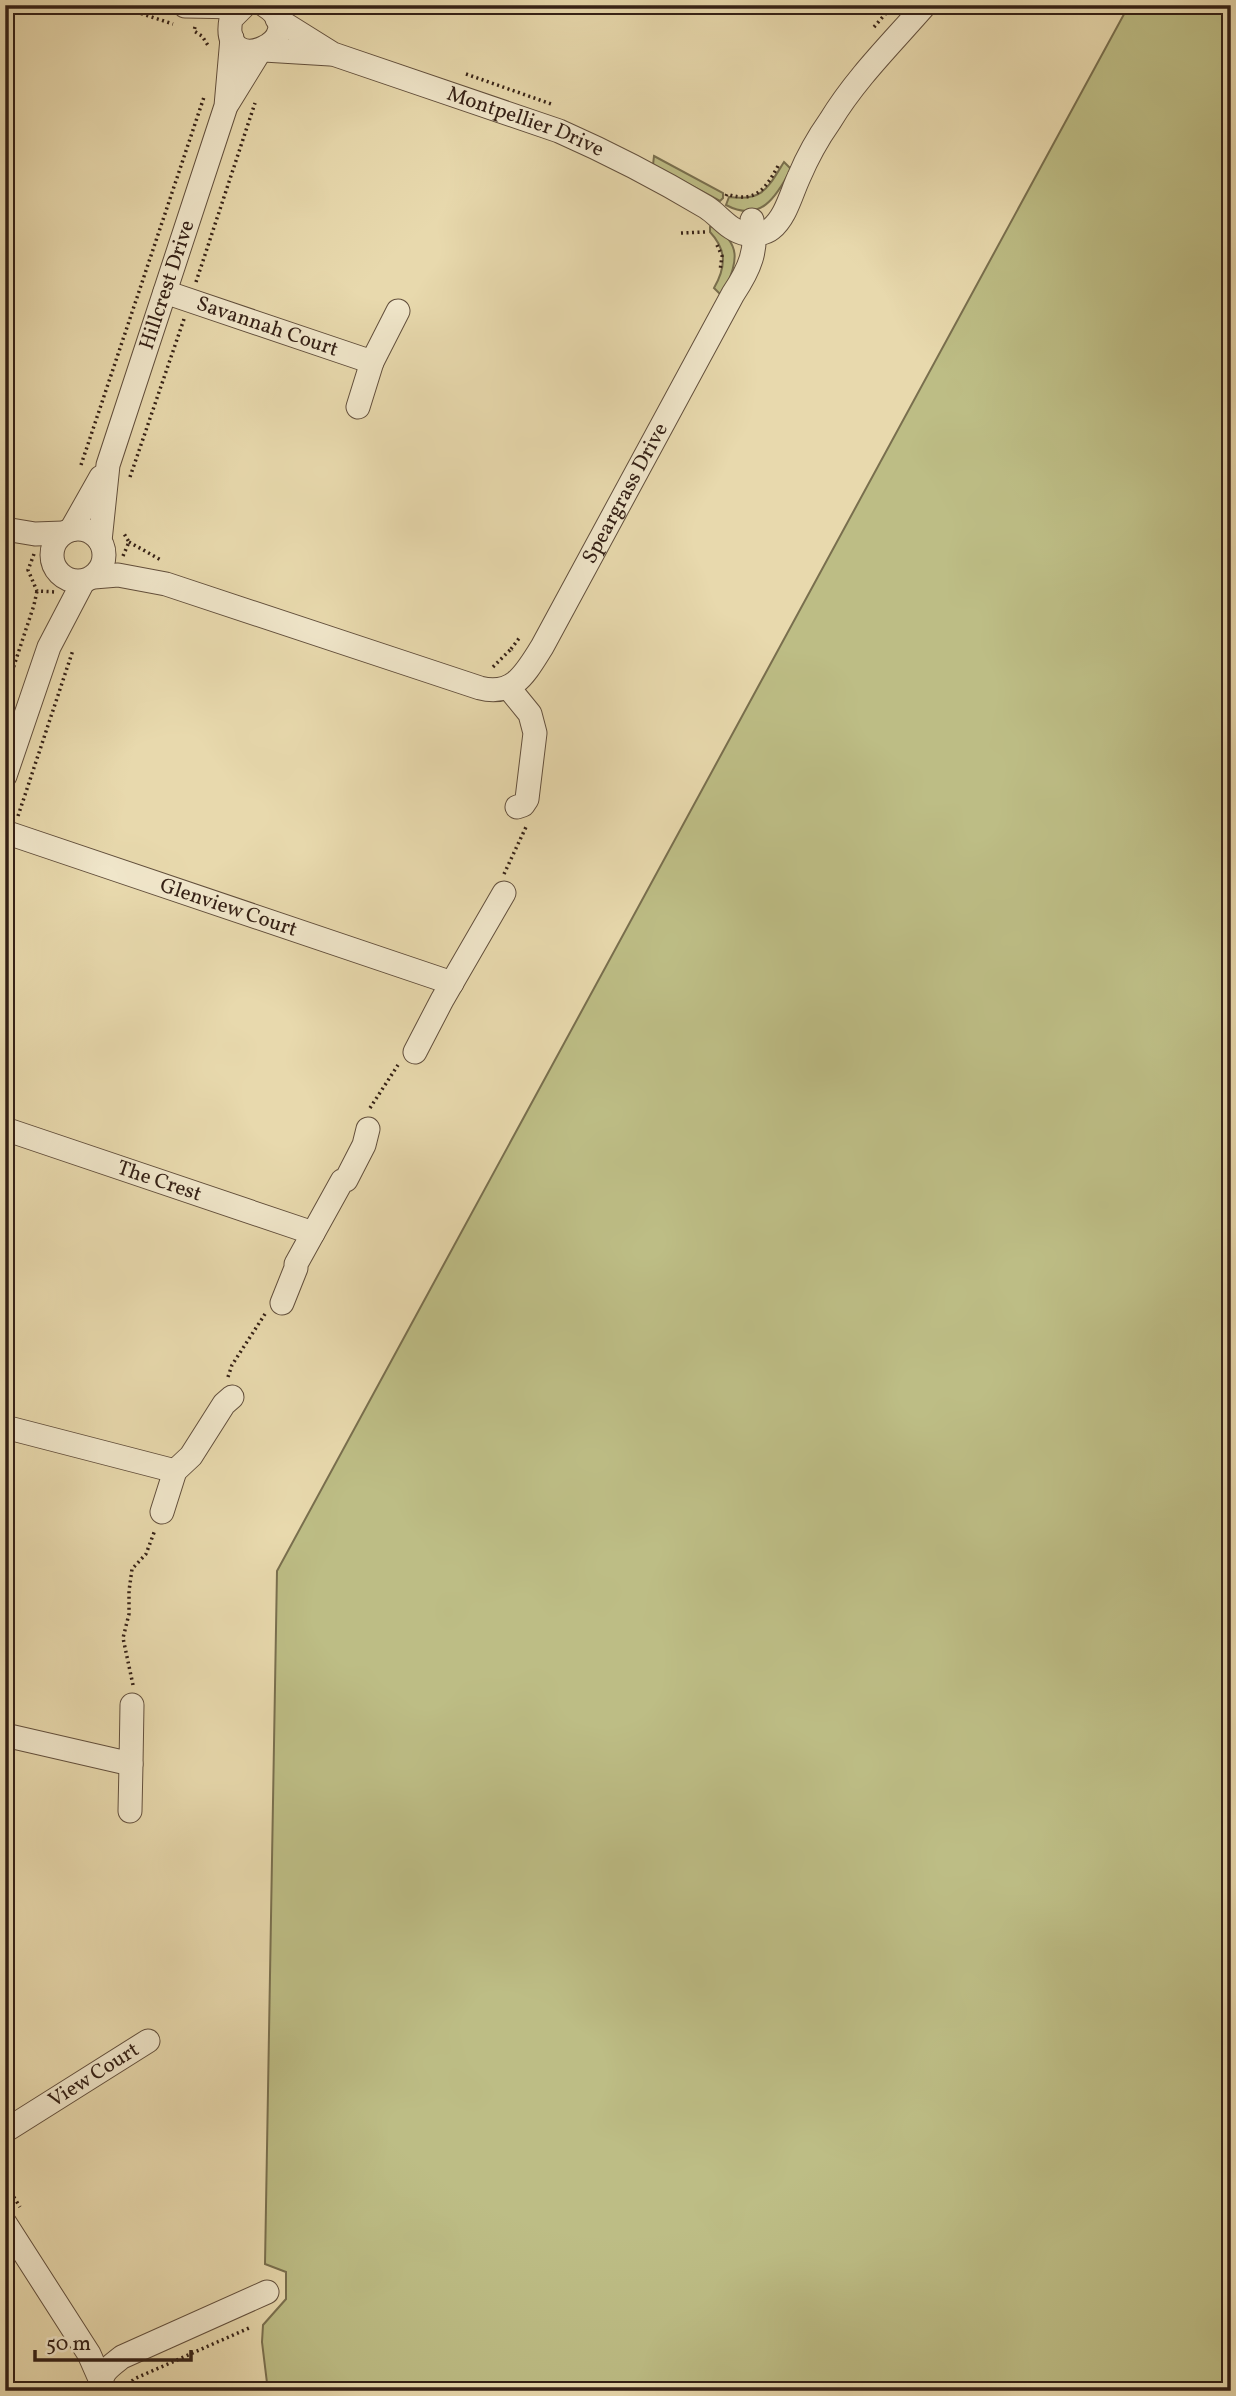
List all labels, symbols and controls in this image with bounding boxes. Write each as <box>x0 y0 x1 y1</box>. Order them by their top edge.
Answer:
street label: Montpellier Drive <box>443 79 609 164</box>
street label: Hillcrest Drive <box>132 216 202 353</box>
street label: Savannah Court <box>192 289 342 364</box>
street label: Speargrass Drive <box>575 418 675 569</box>
street label: Glenview Court <box>156 871 301 944</box>
street label: The Crest <box>113 1153 206 1209</box>
street label: View Court <box>43 2036 145 2115</box>
scale bar <box>35 2319 191 2363</box>
text: 50 m <box>46 2330 91 2359</box>

